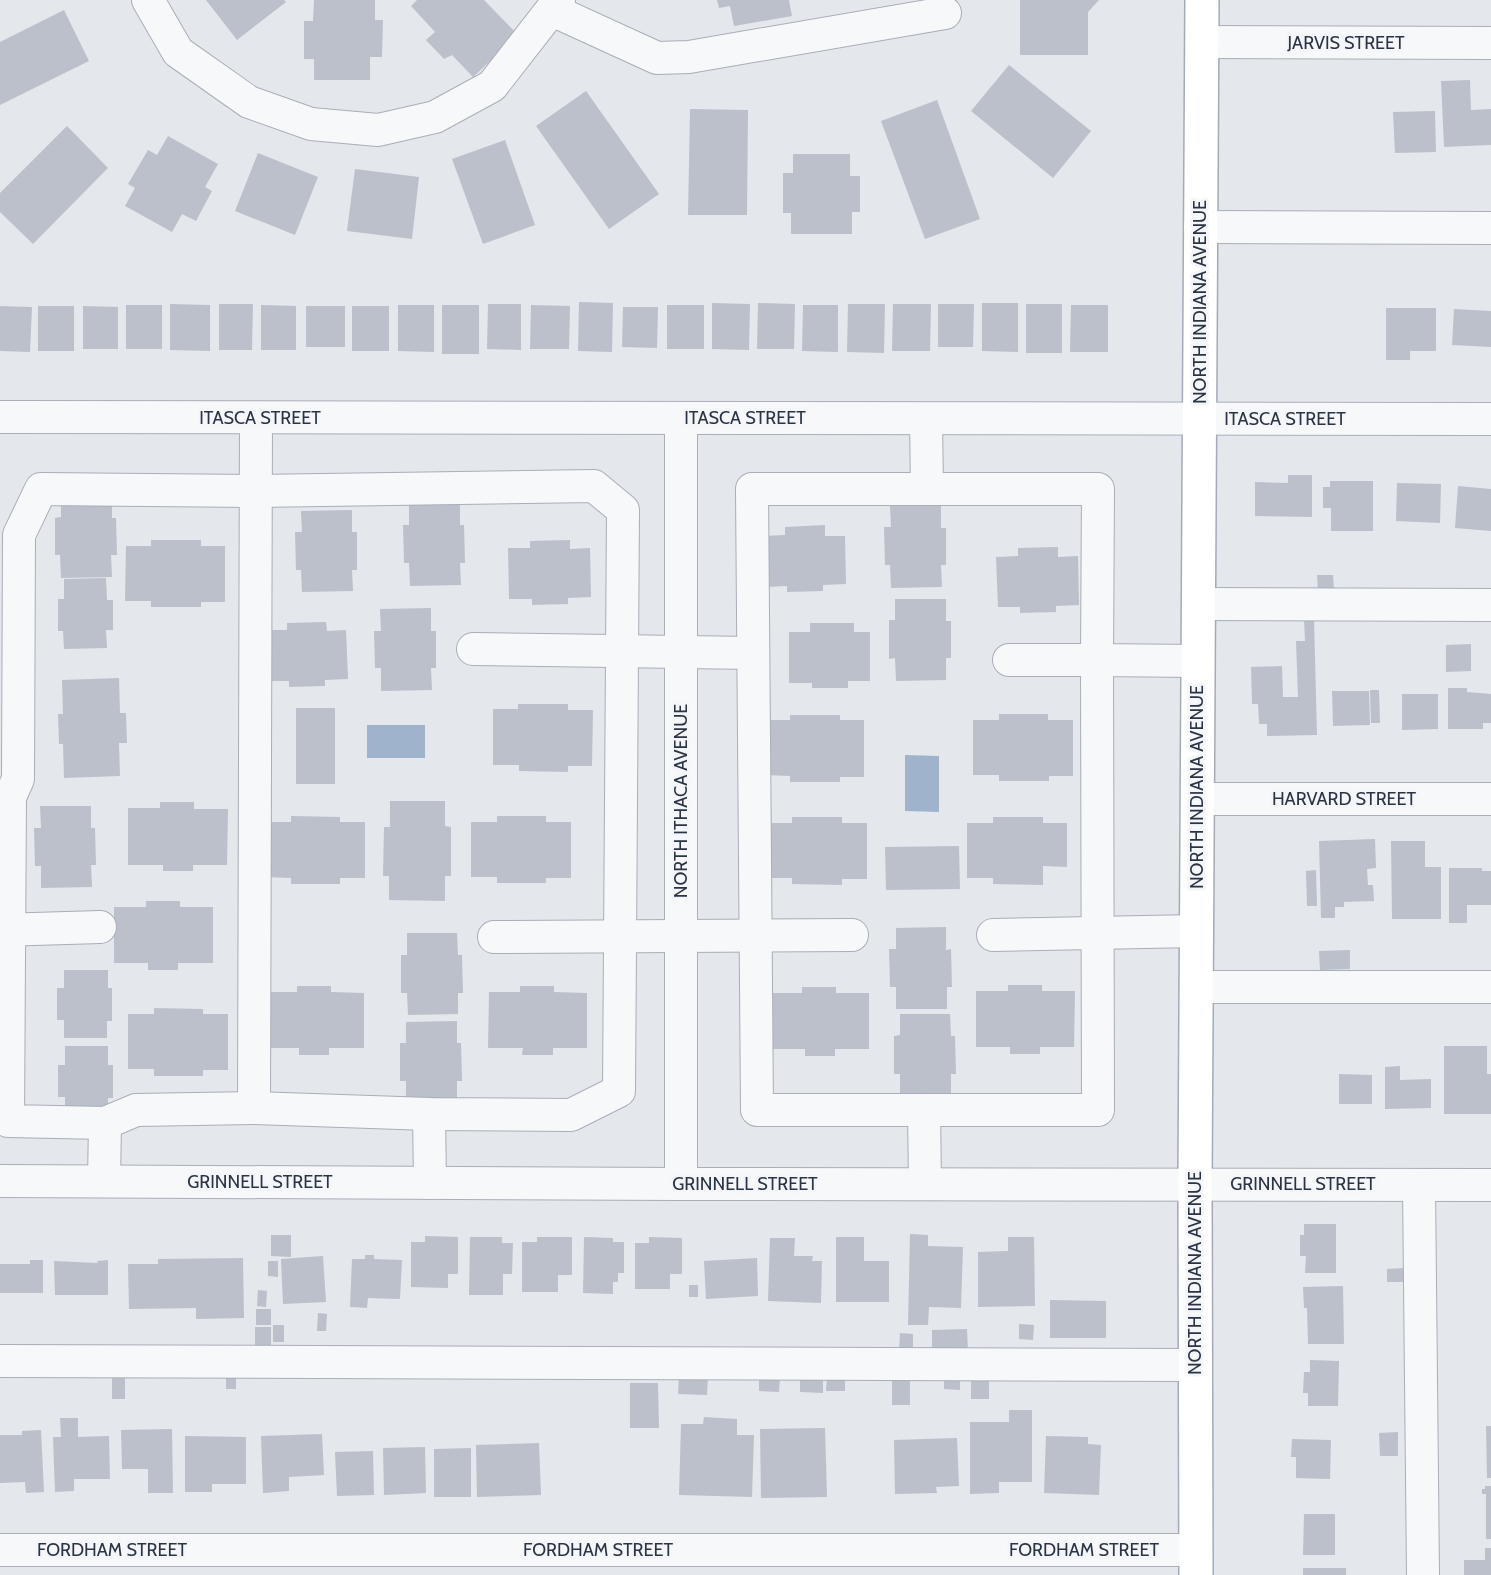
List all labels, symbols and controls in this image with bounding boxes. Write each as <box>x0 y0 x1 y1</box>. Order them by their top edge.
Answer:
street label: JARVIS STREET <box>1286 32 1405 54</box>
street label: NORTH INDIANA AVENUE <box>1189 200 1211 404</box>
street label: ITASCA STREET <box>199 407 321 429</box>
street label: ITASCA STREET <box>684 407 806 429</box>
street label: ITASCA STREET <box>1224 408 1346 430</box>
street label: NORTH INDIANA AVENUE <box>1186 685 1208 889</box>
street label: NORTH ITHACA AVENUE <box>670 704 692 898</box>
street label: HARVARD STREET <box>1272 788 1417 810</box>
street label: GRINNELL STREET <box>187 1171 333 1193</box>
street label: NORTH INDIANA AVENUE <box>1184 1171 1206 1375</box>
street label: GRINNELL STREET <box>672 1173 818 1195</box>
street label: GRINNELL STREET <box>1230 1173 1376 1195</box>
street label: FORDHAM STREET <box>37 1539 187 1561</box>
street label: FORDHAM STREET <box>523 1539 673 1561</box>
street label: FORDHAM STREET <box>1009 1539 1159 1561</box>

